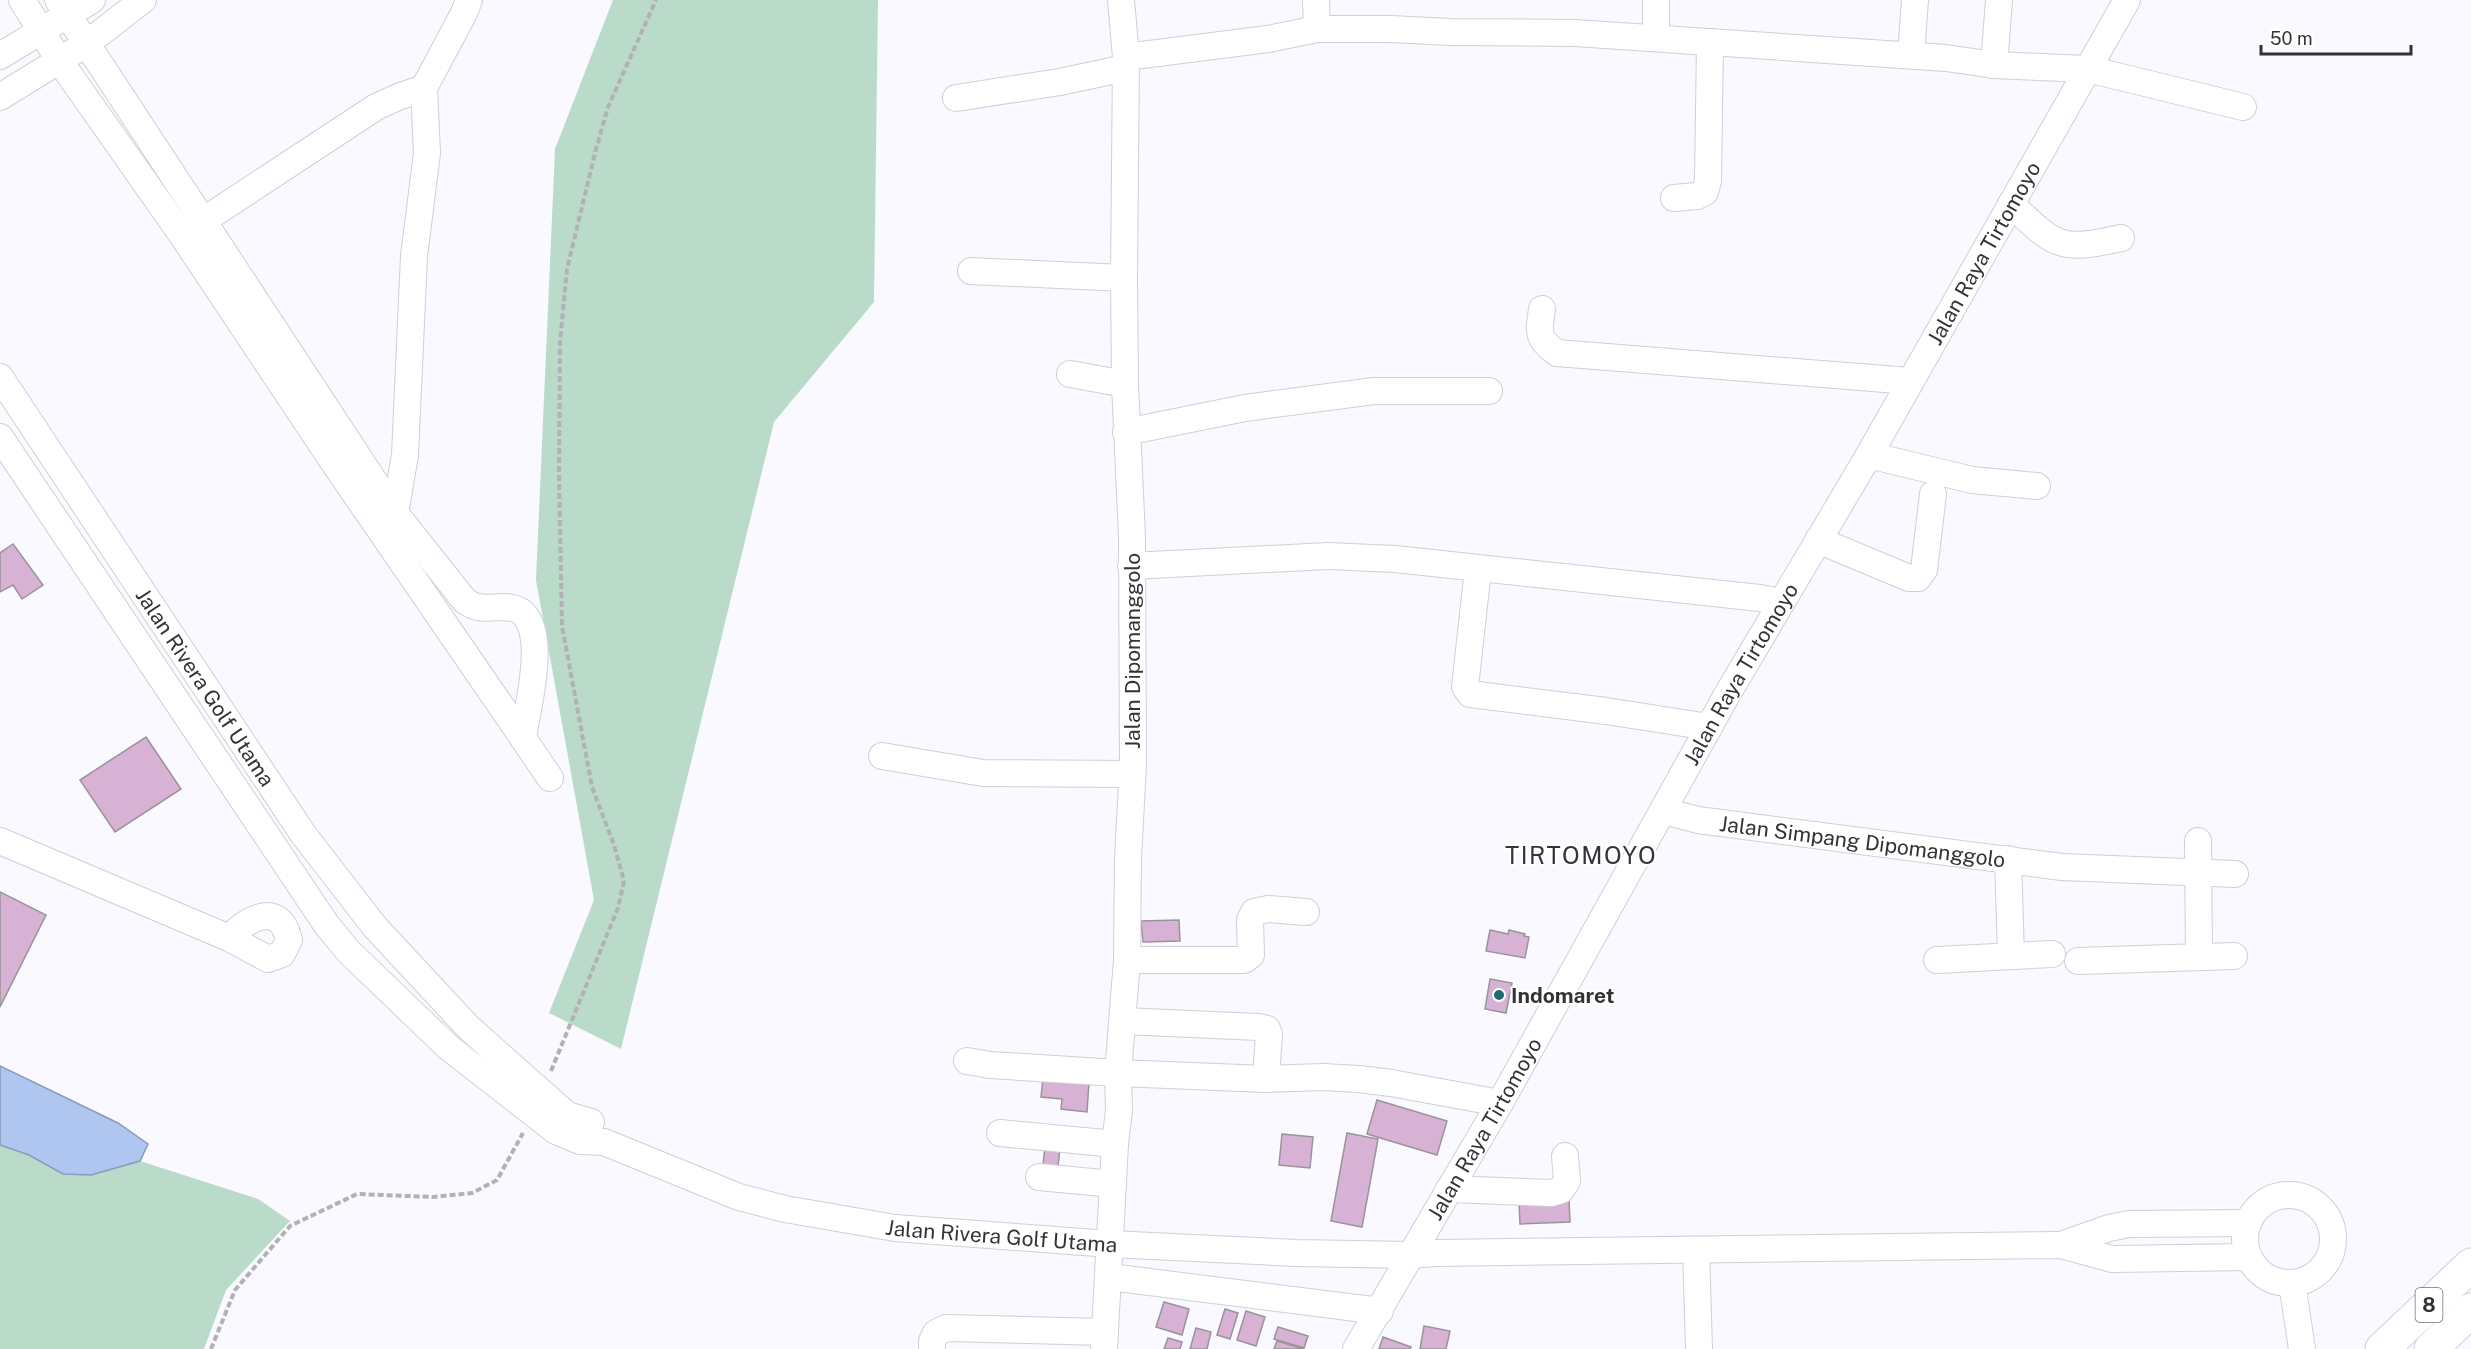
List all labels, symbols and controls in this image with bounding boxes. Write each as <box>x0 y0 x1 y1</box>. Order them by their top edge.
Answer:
scale bar <box>2261 18 2411 56</box>
text: 50 m <box>2270 28 2313 49</box>
street label: Jalan Raya Tirtomoyo <box>1922 157 2045 349</box>
street label: Jalan Dipomanggolo <box>1120 553 1145 749</box>
street label: Jalan Raya Tirtomoyo <box>1678 578 1803 769</box>
street label: Jalan Rivera Golf Utama <box>131 583 280 791</box>
street label: Jalan Simpang Dipomanggolo <box>1718 810 2007 872</box>
district label: TIRTOMOYO <box>1505 841 1657 869</box>
place label: Indomaret <box>1511 983 1615 1008</box>
marker: Indomaret <box>1492 988 1506 1002</box>
street label: Jalan Raya Tirtomoyo <box>1422 1033 1546 1224</box>
street label: Jalan Rivera Golf Utama <box>884 1214 1118 1257</box>
road number: 8 <box>2416 1288 2442 1322</box>

